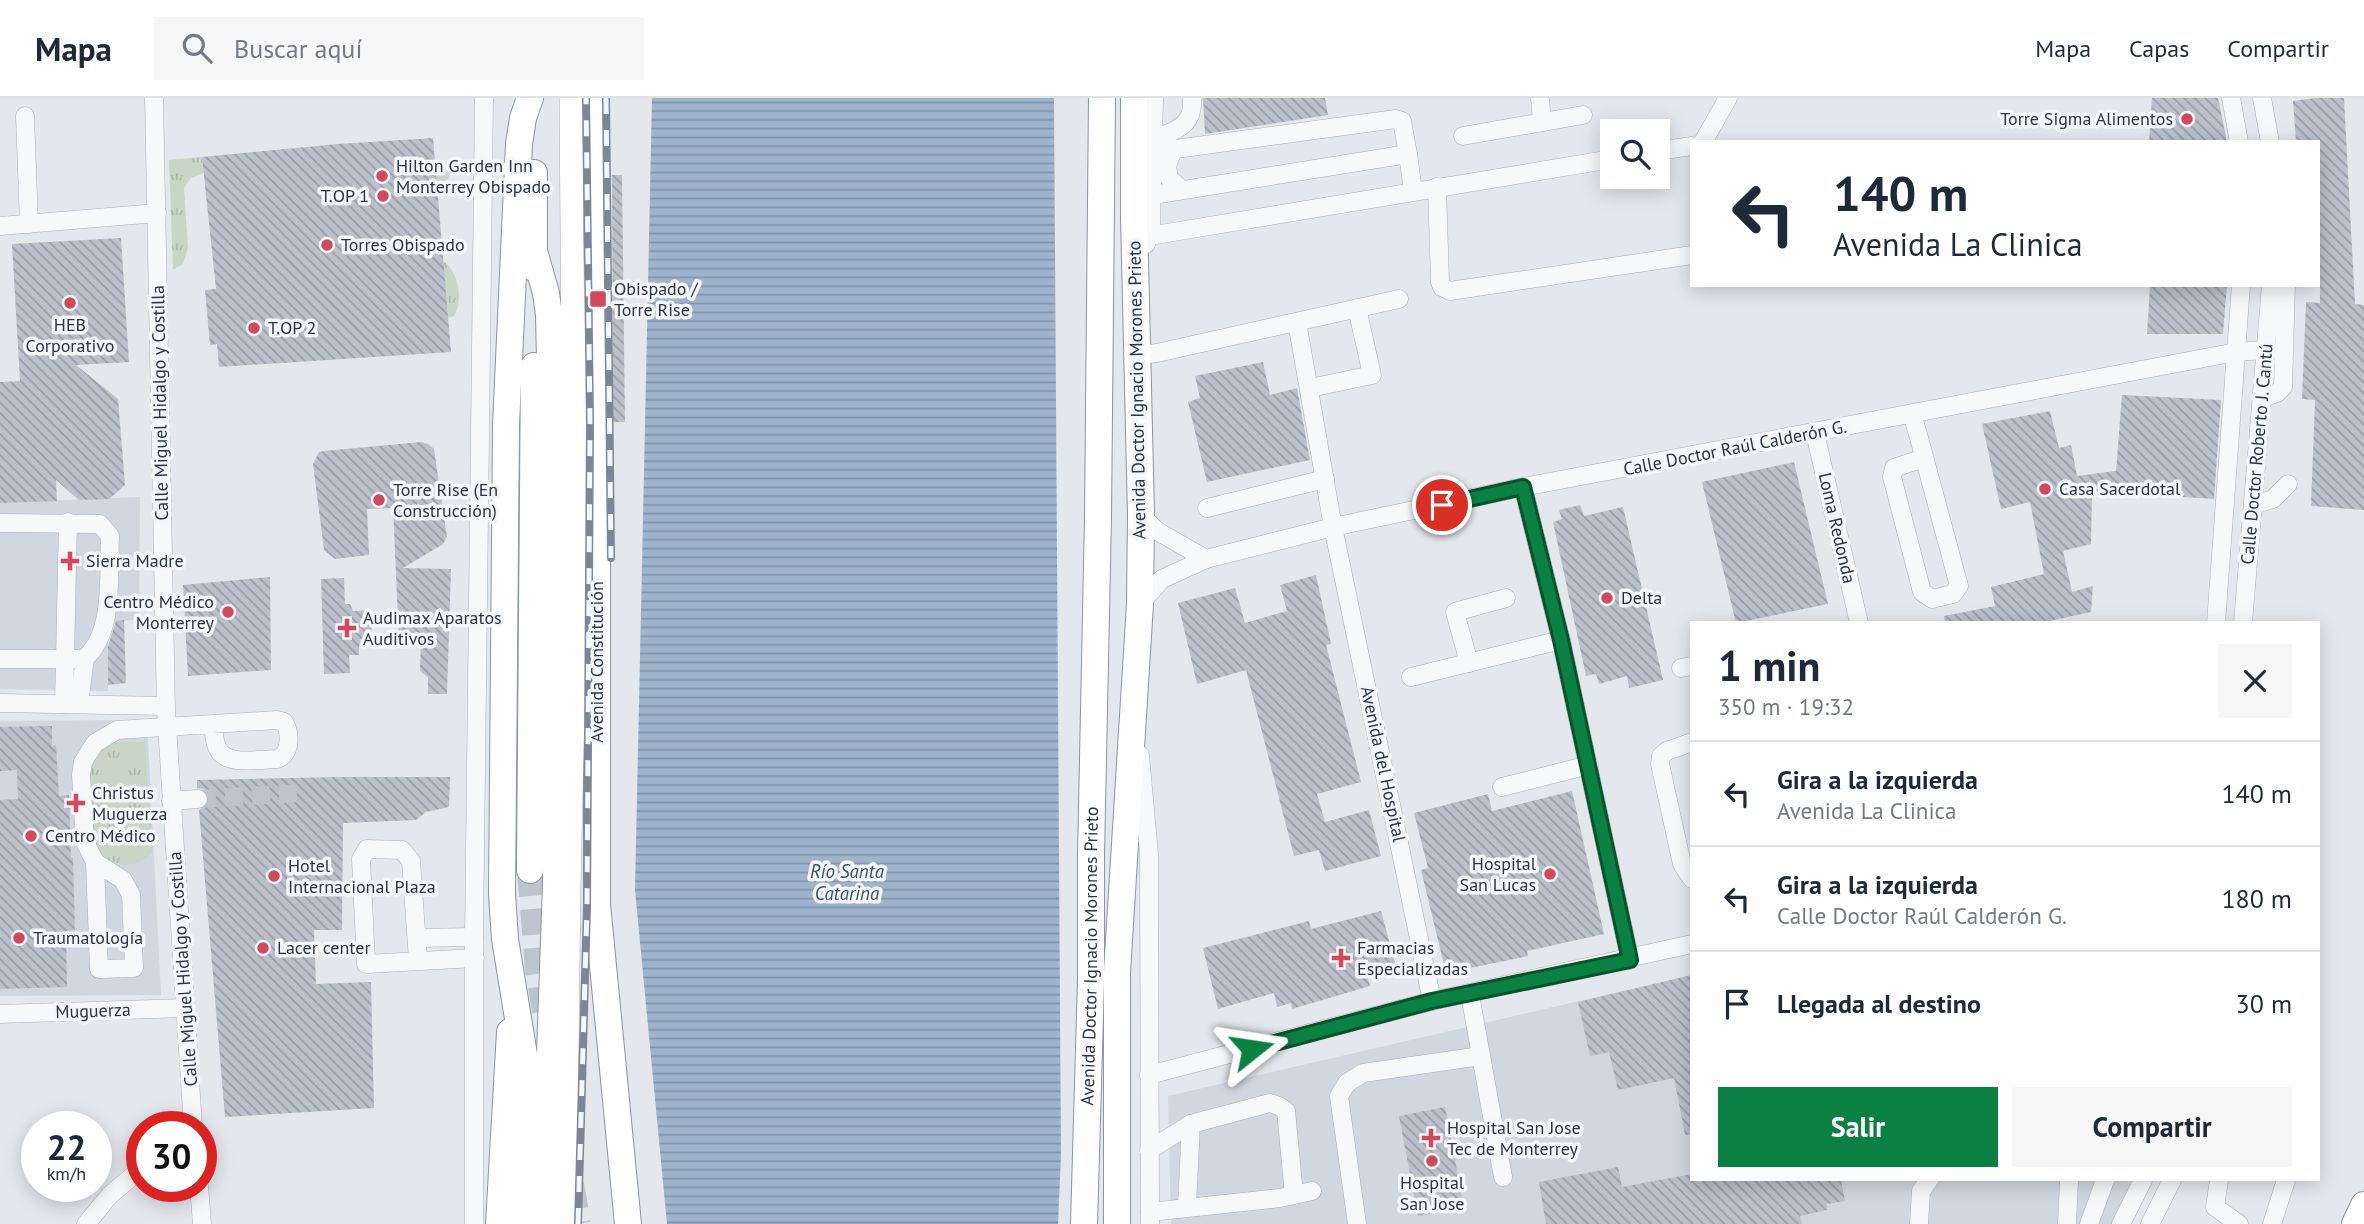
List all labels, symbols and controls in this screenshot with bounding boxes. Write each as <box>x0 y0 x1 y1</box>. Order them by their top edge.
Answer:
search box <box>154 17 644 80</box>
text: Mapa <box>35 27 112 70</box>
icon: search <box>178 29 216 67</box>
text: Buscar aquí <box>234 32 362 65</box>
text: Mapa <box>2035 33 2091 64</box>
text: Capas <box>2129 33 2189 64</box>
text: Compartir <box>2227 33 2329 64</box>
place label: Torre Sigma Alimentos <box>2000 107 2173 130</box>
marker: Torre Sigma Alimentos <box>2179 111 2195 127</box>
map controls <box>1600 119 1670 189</box>
button: search <box>1600 119 1670 189</box>
place label: Hilton Garden Inn Monterrey Obispado <box>396 154 551 198</box>
text: 140 m <box>1833 161 1968 225</box>
marker: Hilton Garden Inn Monterrey Obispado <box>374 168 390 184</box>
icon: left <box>1718 168 1809 259</box>
place label: T.OP 1 <box>321 184 369 207</box>
marker: T.OP 1 <box>375 188 391 204</box>
text: Avenida La Clinica <box>1833 223 2083 265</box>
place label: Torres Obispado <box>341 233 465 256</box>
marker: Torres Obispado <box>319 237 335 253</box>
street label: Avenida Doctor Ignacio Morones Prieto <box>1122 240 1151 540</box>
place label: Obispado / Torre Rise <box>614 277 699 321</box>
street label: Calle Miguel Hidalgo y Costilla <box>146 285 173 521</box>
marker: Obispado / Torre Rise <box>588 289 608 309</box>
marker: HEB Corporativo <box>62 295 78 311</box>
place label: HEB Corporativo <box>26 313 114 357</box>
place label: T.OP 2 <box>268 316 316 339</box>
marker: T.OP 2 <box>246 320 262 336</box>
street label: Calle Doctor Roberto J. Cantú <box>2235 342 2278 565</box>
street label: Calle Doctor Raúl Calderón G. <box>1621 415 1848 480</box>
street label: Loma Redonda <box>1814 470 1861 586</box>
pin <box>1412 475 1472 535</box>
place label: Casa Sacerdotal <box>2059 477 2181 500</box>
place label: Torre Rise (En Construcción) <box>393 478 498 522</box>
marker: Casa Sacerdotal <box>2037 481 2053 497</box>
icon: arrive <box>1423 486 1461 524</box>
marker: Torre Rise (En Construcción) <box>371 492 387 508</box>
place label: Sierra Madre <box>86 549 184 572</box>
marker: Sierra Madre <box>60 551 80 571</box>
street label: Avenida Constitución <box>585 581 608 743</box>
place label: Delta <box>1621 586 1662 609</box>
place label: Centro Médico Monterrey <box>103 590 215 634</box>
marker: Delta <box>1599 590 1615 606</box>
marker: Centro Médico Monterrey <box>220 604 236 620</box>
place label: Audimax Aparatos Auditivos <box>363 606 502 650</box>
marker: Audimax Aparatos Auditivos <box>337 618 357 638</box>
text: 1 min <box>1718 638 1820 693</box>
button: close <box>2218 644 2292 718</box>
street label: Avenida del Hospital <box>1356 684 1411 845</box>
text: 350 m · 19:32 <box>1718 692 1854 721</box>
text: Gira a la izquierda <box>1777 763 1978 796</box>
icon: left <box>1718 775 1756 813</box>
text: 140 m <box>2221 777 2292 810</box>
place label: Christus Muguerza <box>92 781 168 825</box>
marker: Christus Muguerza <box>66 793 86 813</box>
text: Avenida La Clinica <box>1777 796 1956 825</box>
street label: Avenida Doctor Ignacio Morones Prieto <box>1075 806 1103 1106</box>
place label: Centro Médico <box>45 824 156 847</box>
marker: Centro Médico <box>23 828 39 844</box>
street label: Calle Miguel Hidalgo y Costilla <box>163 851 202 1087</box>
place label: Hospital San Lucas <box>1460 852 1537 896</box>
place label: Hotel Internacional Plaza <box>288 854 436 898</box>
water label: Río Santa Catarina <box>810 859 885 905</box>
marker: Hospital San Lucas <box>1542 866 1558 882</box>
marker: Hotel Internacional Plaza <box>266 868 282 884</box>
text: Gira a la izquierda <box>1777 868 1978 901</box>
icon: left <box>1718 880 1756 918</box>
text: 180 m <box>2221 882 2292 915</box>
text: Calle Doctor Raúl Calderón G. <box>1777 901 2067 930</box>
place label: Traumatología <box>33 926 143 949</box>
marker: Traumatología <box>11 930 27 946</box>
place label: Lacer center <box>277 936 371 959</box>
place label: Farmacias Especializadas <box>1357 936 1468 980</box>
marker: Lacer center <box>255 940 271 956</box>
marker: Farmacias Especializadas <box>1331 948 1351 968</box>
icon: arrive <box>1718 985 1756 1023</box>
text: Llegada al destino <box>1777 987 1981 1020</box>
text: 30 m <box>2236 987 2292 1020</box>
street label: Muguerza <box>55 998 131 1023</box>
position arrow <box>1215 1012 1289 1086</box>
button: Salir <box>1718 1087 1998 1167</box>
button: Compartir <box>2012 1087 2292 1167</box>
speed limit sign: 30 <box>126 1111 217 1202</box>
place label: Hospital San Jose Tec de Monterrey <box>1447 1116 1581 1160</box>
text: 22 <box>47 1124 86 1170</box>
marker: Hospital San Jose Tec de Monterrey <box>1421 1128 1441 1148</box>
marker: Hospital San Jose <box>1424 1153 1440 1169</box>
text: km/h <box>47 1162 86 1185</box>
place label: Hospital San Jose <box>1400 1171 1465 1215</box>

